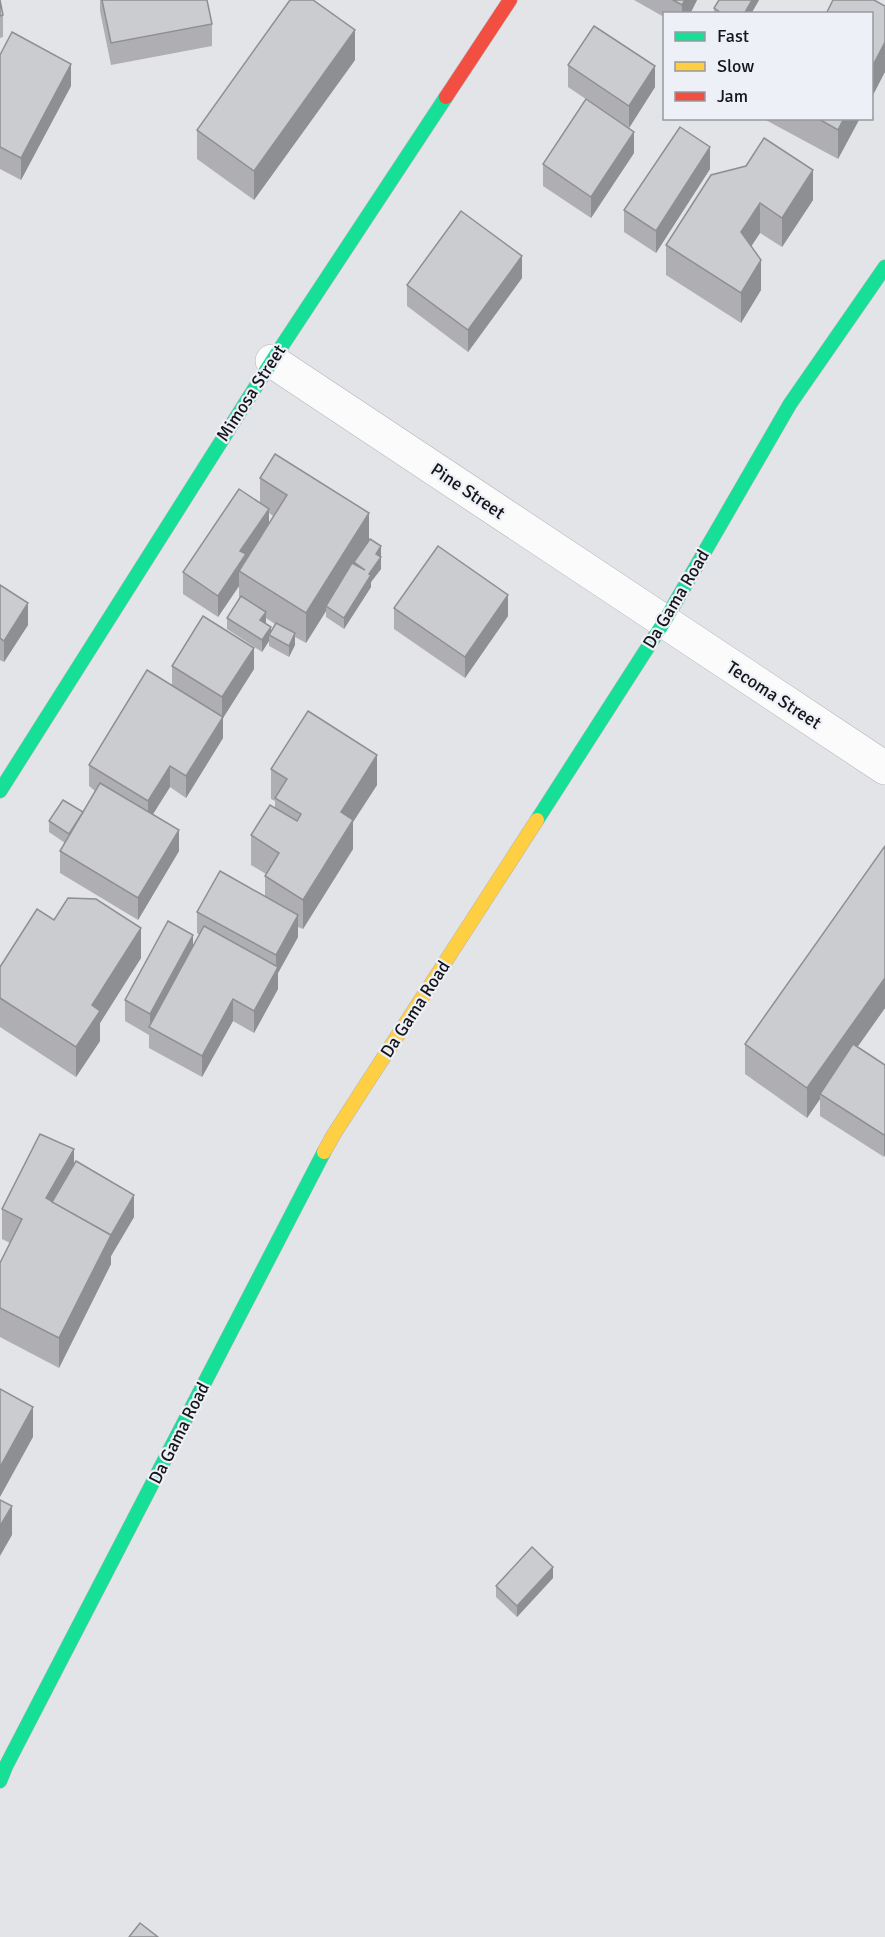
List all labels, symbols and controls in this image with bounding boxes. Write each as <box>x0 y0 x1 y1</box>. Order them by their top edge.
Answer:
legend <box>663 12 873 120</box>
text: Fast <box>717 25 749 47</box>
text: Slow <box>717 55 754 77</box>
text: Jam <box>717 85 748 107</box>
street label: Mimosa Street <box>212 340 290 446</box>
street label: Pine Street <box>427 458 509 524</box>
street label: Da Gama Road <box>638 546 714 652</box>
street label: Tecoma Street <box>723 656 825 734</box>
street label: Da Gama Road <box>375 956 455 1062</box>
street label: Da Gama Road <box>144 1378 214 1488</box>

